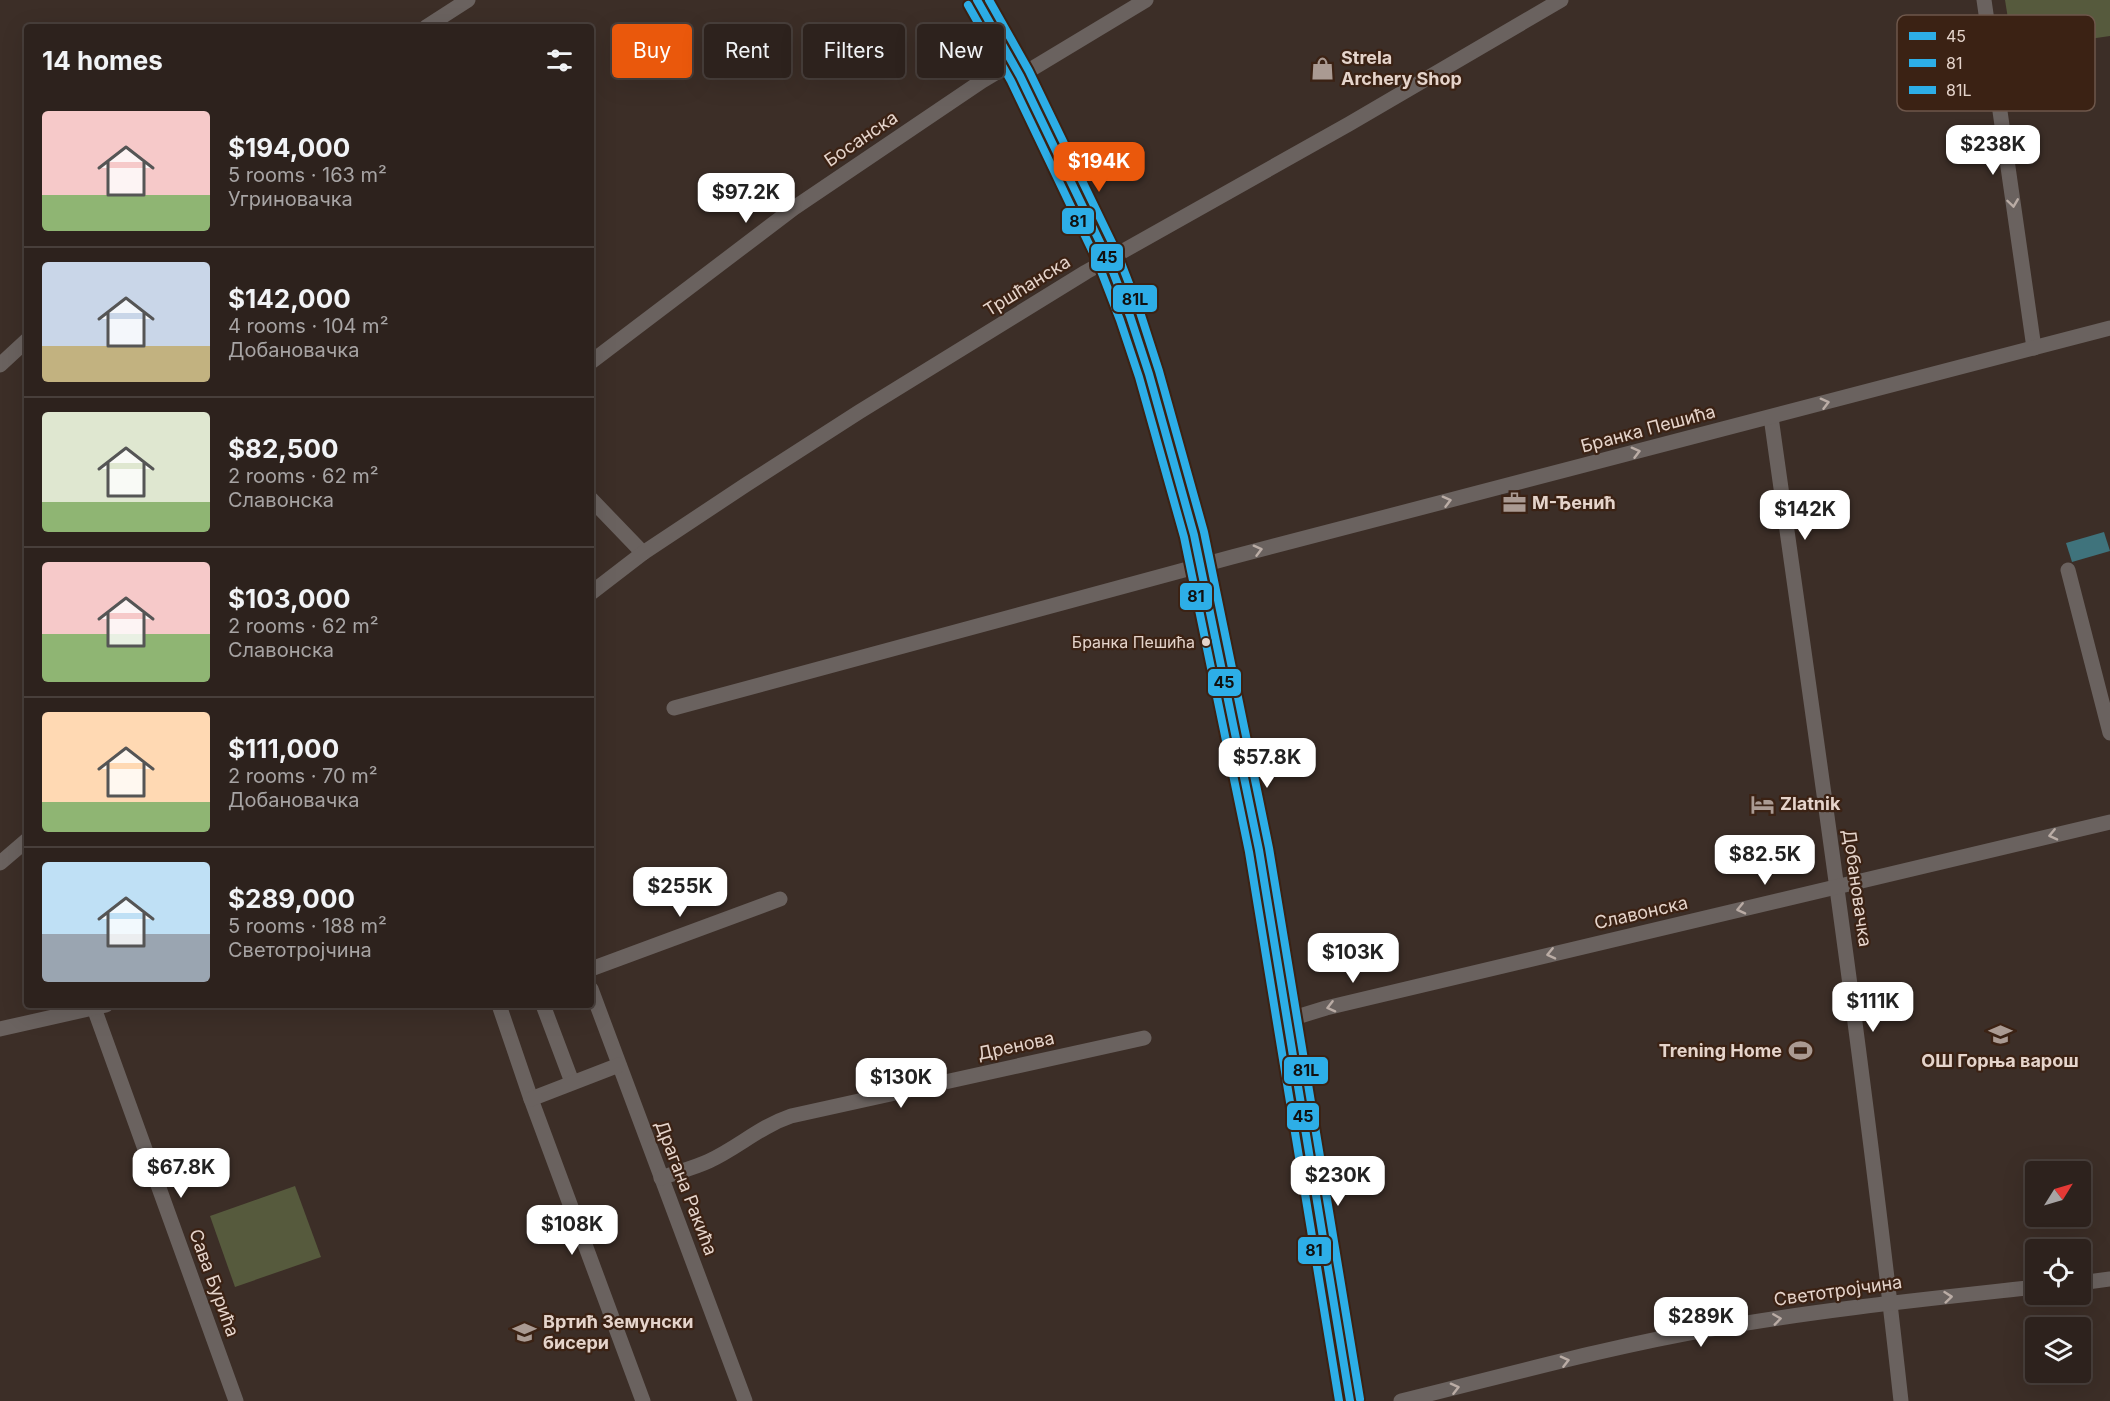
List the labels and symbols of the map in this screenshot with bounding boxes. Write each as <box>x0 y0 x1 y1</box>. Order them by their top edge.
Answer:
legend <box>1897 15 2095 111</box>
text: 45 <box>1946 26 1966 46</box>
place label: Strela Archery Shop <box>1341 47 1462 89</box>
text: 81 <box>1946 53 1962 73</box>
shop icon: Strela Archery Shop <box>1310 55 1336 81</box>
text: 81L <box>1946 80 1971 100</box>
street label: Босанска <box>820 106 901 171</box>
pin: $238K <box>1951 125 2035 176</box>
pin: $194K <box>1057 142 1141 193</box>
pin: $97.2K <box>697 173 795 224</box>
one-way arrow <box>2007 199 2019 208</box>
line badge: 81 <box>1061 207 1095 235</box>
text: 81 <box>1069 211 1087 231</box>
line badge: 45 <box>1090 243 1124 272</box>
text: 45 <box>1096 247 1118 267</box>
street label: Тршћанска <box>980 251 1074 320</box>
line badge: 81L <box>1112 284 1158 313</box>
text: 81L <box>1122 289 1148 309</box>
one-way arrow <box>1819 398 1829 410</box>
street label: Бранка Пешића <box>1578 400 1718 457</box>
one-way arrow <box>1631 447 1641 460</box>
office icon: М-Ђенић <box>1501 490 1527 516</box>
pin: $142K <box>1763 490 1847 541</box>
place label: М-Ђенић <box>1532 492 1616 513</box>
one-way arrow <box>1442 496 1452 509</box>
one-way arrow <box>1253 545 1263 558</box>
line badge: 81 <box>1179 582 1213 611</box>
text: 81 <box>1187 586 1205 606</box>
place label: Бранка Пешића <box>1072 632 1195 652</box>
marker: Бранка Пешића <box>1200 636 1212 648</box>
line badge: 45 <box>1207 668 1242 697</box>
text: 45 <box>1213 672 1235 692</box>
pin: $57.8K <box>1218 738 1316 789</box>
hotel icon: Zlatnik <box>1749 791 1775 817</box>
place label: Zlatnik <box>1780 793 1841 814</box>
street label: Добановачка <box>1839 828 1876 948</box>
one-way arrow <box>2048 828 2058 841</box>
pin: $82.5K <box>1716 835 1814 886</box>
pin: $255K <box>638 867 722 918</box>
street label: Славонска <box>1592 892 1690 933</box>
one-way arrow <box>1736 902 1746 915</box>
pin: $103K <box>1311 933 1395 984</box>
one-way arrow <box>1546 947 1556 960</box>
pin: $111K <box>1831 982 1915 1033</box>
one-way arrow <box>1326 1000 1336 1012</box>
school or university icon: ОШ Горња варош <box>1987 1022 2013 1048</box>
street label: Дренова <box>976 1027 1056 1064</box>
sports icon: Trening Home <box>1787 1038 1813 1064</box>
place label: Trening Home <box>1659 1040 1782 1061</box>
place label: ОШ Горња варош <box>1921 1050 2079 1071</box>
line badge: 81L <box>1283 1056 1329 1085</box>
pin: $130K <box>859 1058 943 1109</box>
text: 81L <box>1293 1060 1319 1080</box>
line badge: 45 <box>1286 1102 1320 1131</box>
text: 45 <box>1292 1106 1314 1126</box>
street label: Драгана Ракића <box>651 1118 722 1258</box>
pin: $67.8K <box>132 1148 230 1199</box>
pin: $230K <box>1296 1156 1380 1207</box>
north arrow <box>2025 1161 2091 1227</box>
pin: $108K <box>530 1205 614 1256</box>
street label: Сава Бурића <box>185 1226 244 1339</box>
line badge: 81 <box>1297 1236 1332 1265</box>
text: 81 <box>1305 1240 1323 1260</box>
street label: Светотројчина <box>1772 1271 1903 1310</box>
one-way arrow <box>1944 1291 1953 1304</box>
pin: $289K <box>1659 1297 1743 1348</box>
place label: Вртић Земунски бисери <box>543 1311 694 1353</box>
one-way arrow <box>1772 1314 1781 1326</box>
school or university icon: Вртић Земунски бисери <box>512 1319 538 1345</box>
one-way arrow <box>1560 1355 1570 1368</box>
one-way arrow <box>1449 1382 1459 1395</box>

